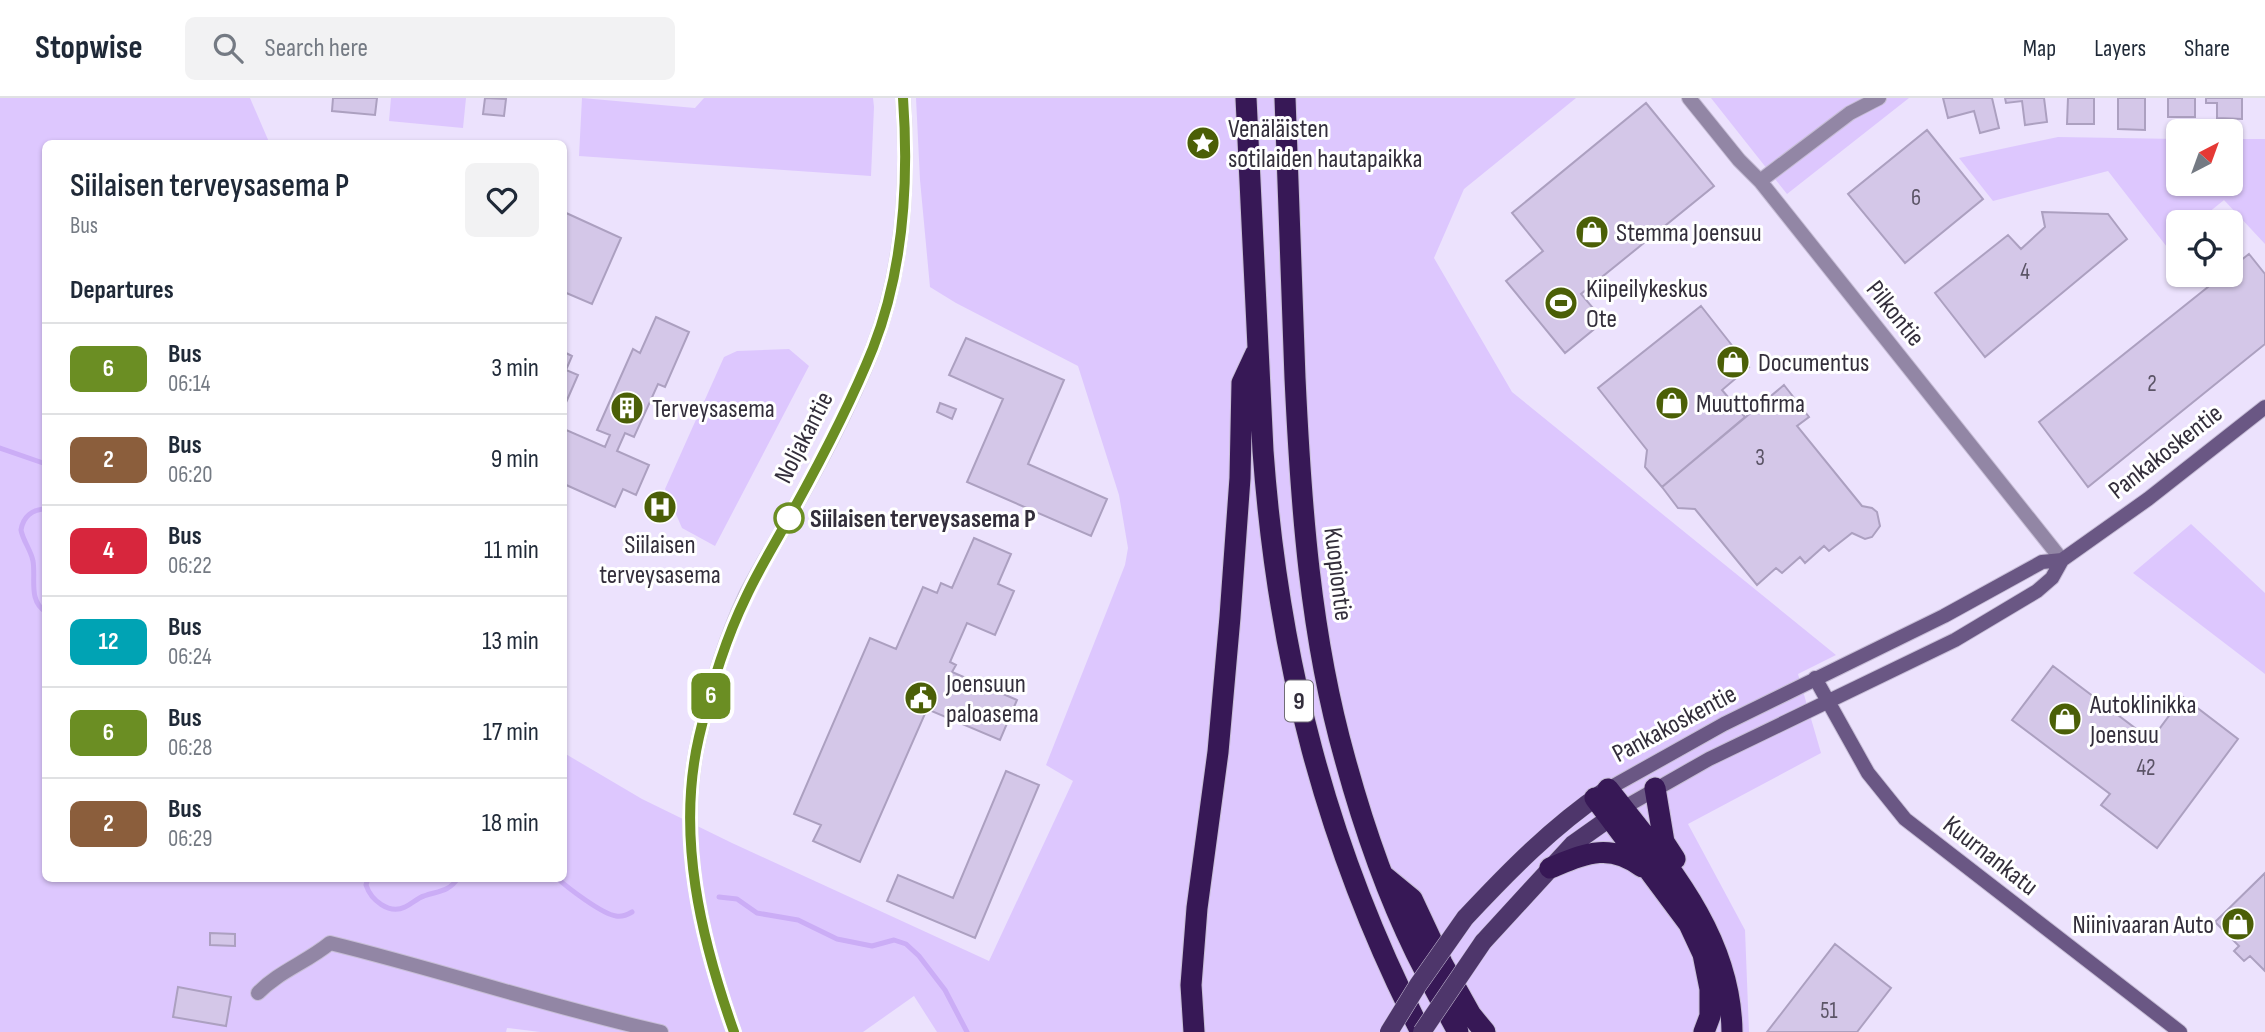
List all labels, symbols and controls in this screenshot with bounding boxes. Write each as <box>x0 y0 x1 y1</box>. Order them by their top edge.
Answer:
search box <box>185 17 675 80</box>
text: Stopwise <box>35 28 143 68</box>
icon: search <box>209 29 247 67</box>
text: Search here <box>265 33 368 64</box>
text: Map <box>2023 34 2056 63</box>
text: Layers <box>2094 34 2146 63</box>
text: Share <box>2184 34 2230 63</box>
place label: Venäläisten sotilaiden hautapaikka <box>1228 114 1422 175</box>
north arrow <box>2166 119 2244 196</box>
map controls <box>2166 119 2243 287</box>
place icon: Venäläisten sotilaiden hautapaikka <box>1184 124 1222 162</box>
button: heart <box>465 163 539 237</box>
text: Siilaisen terveysasema P <box>70 166 349 206</box>
house number: 6 <box>1911 184 1921 212</box>
button: locate <box>2166 210 2243 287</box>
text: Bus <box>70 212 98 240</box>
shop icon: Stemma Joensuu <box>1573 213 1611 251</box>
place label: Stemma Joensuu <box>1616 218 1762 249</box>
house number: 4 <box>2020 258 2030 286</box>
place label: Kiipeilykeskus Ote <box>1586 274 1708 335</box>
text: Departures <box>70 275 174 306</box>
street label: Pilkontie <box>1859 275 1931 353</box>
sports icon: Kiipeilykeskus Ote <box>1542 284 1580 322</box>
text: Bus <box>168 339 202 370</box>
shop icon: Documentus <box>1714 343 1752 381</box>
place label: Documentus <box>1758 348 1869 379</box>
text: 3 min <box>491 353 539 384</box>
text: 6 <box>103 354 114 383</box>
text: 06:14 <box>168 370 210 398</box>
house number: 2 <box>2147 370 2157 398</box>
shop icon: Muuttofirma <box>1653 384 1691 422</box>
street label: Noljakantie <box>768 387 841 489</box>
building icon: Terveysasema <box>608 389 646 427</box>
place label: Muuttofirma <box>1696 389 1805 420</box>
place label: Terveysasema <box>652 394 775 425</box>
street label: Pankakoskentie <box>2103 398 2229 506</box>
text: Bus <box>168 430 202 461</box>
text: 9 min <box>491 444 539 475</box>
house number: 3 <box>1755 444 1765 472</box>
text: 2 <box>103 445 114 474</box>
text: 06:20 <box>168 461 212 489</box>
hospital icon: Siilaisen terveysasema <box>641 488 679 526</box>
marker: Siilaisen terveysasema P <box>774 503 804 533</box>
place label: Siilaisen terveysasema P <box>810 504 1036 535</box>
text: Bus <box>168 521 202 552</box>
street label: Kuopiontie <box>1316 526 1359 623</box>
place label: Siilaisen terveysasema <box>599 530 721 591</box>
text: 11 min <box>484 535 539 566</box>
text: 4 <box>103 536 114 565</box>
text: 06:22 <box>168 552 212 580</box>
text: Bus <box>168 612 202 643</box>
text: 13 min <box>482 626 539 657</box>
text: 12 <box>98 627 119 656</box>
text: 06:24 <box>168 643 212 671</box>
place label: Joensuun paloasema <box>945 669 1039 730</box>
line badge: 6 <box>688 673 734 719</box>
public building icon: Joensuun paloasema <box>902 679 940 717</box>
street label: Pankakoskentie <box>1607 679 1742 770</box>
road number: 9 <box>1285 680 1313 722</box>
text: 6 <box>705 681 717 710</box>
place label: Autoklinikka Joensuu <box>2089 690 2197 751</box>
shop icon: Autoklinikka Joensuu <box>2046 700 2084 738</box>
text: Bus <box>168 703 202 734</box>
text: 17 min <box>483 717 539 748</box>
text: 6 <box>103 718 114 747</box>
text: 06:28 <box>168 734 212 762</box>
house number: 42 <box>2136 754 2156 782</box>
text: Bus <box>168 794 202 825</box>
text: 18 min <box>482 808 539 839</box>
text: 2 <box>103 809 114 838</box>
street label: Kuurnankatu <box>1937 810 2044 903</box>
text: 06:29 <box>168 825 212 853</box>
shop icon: Niinivaaran Auto <box>2219 905 2257 943</box>
place label: Niinivaaran Auto <box>2073 910 2214 941</box>
house number: 51 <box>1820 997 1838 1025</box>

